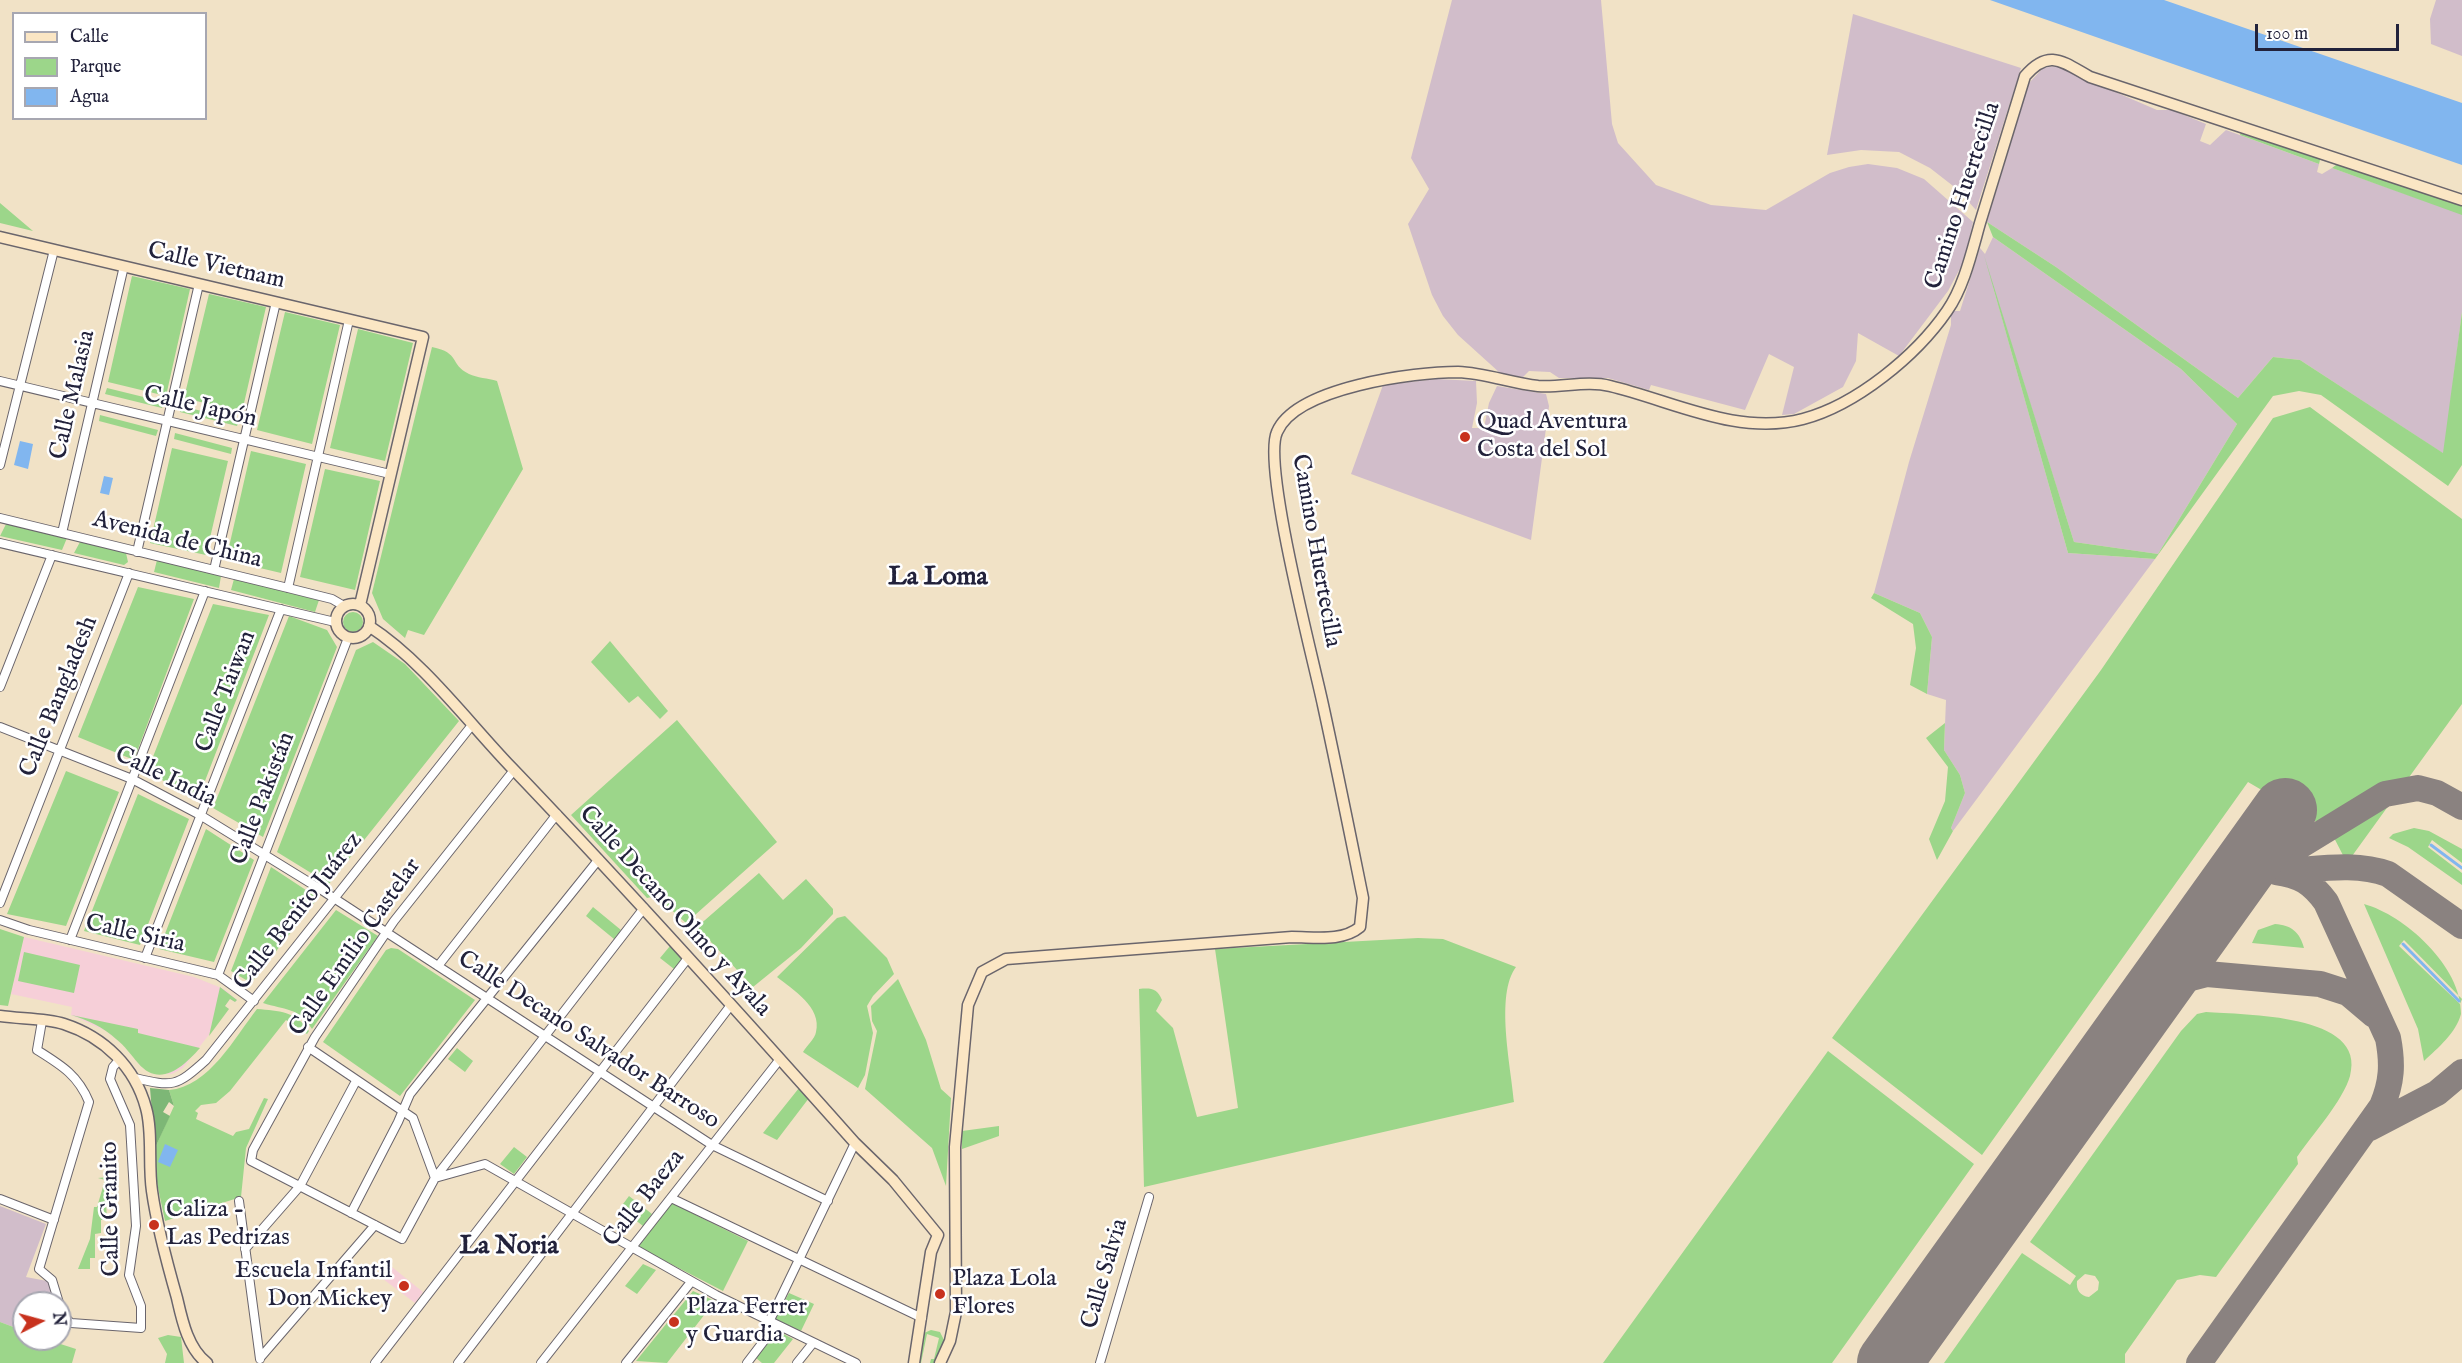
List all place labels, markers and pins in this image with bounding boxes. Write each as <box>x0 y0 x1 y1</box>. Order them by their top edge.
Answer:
place label: Quad Aventura Costa del Sol <box>1477 409 1627 465</box>
marker: Quad Aventura Costa del Sol <box>1458 430 1472 444</box>
place label: Caliza - Las Pedrizas <box>166 1197 290 1253</box>
marker: Caliza - Las Pedrizas <box>147 1218 161 1232</box>
place label: Escuela Infantil Don Mickey <box>235 1258 392 1314</box>
place label: Plaza Lola Flores <box>952 1266 1057 1322</box>
marker: Escuela Infantil Don Mickey <box>397 1279 411 1293</box>
marker: Plaza Lola Flores <box>933 1287 947 1301</box>
place label: Plaza Ferrer y Guardia <box>686 1294 807 1350</box>
marker: Plaza Ferrer y Guardia <box>667 1315 681 1329</box>

